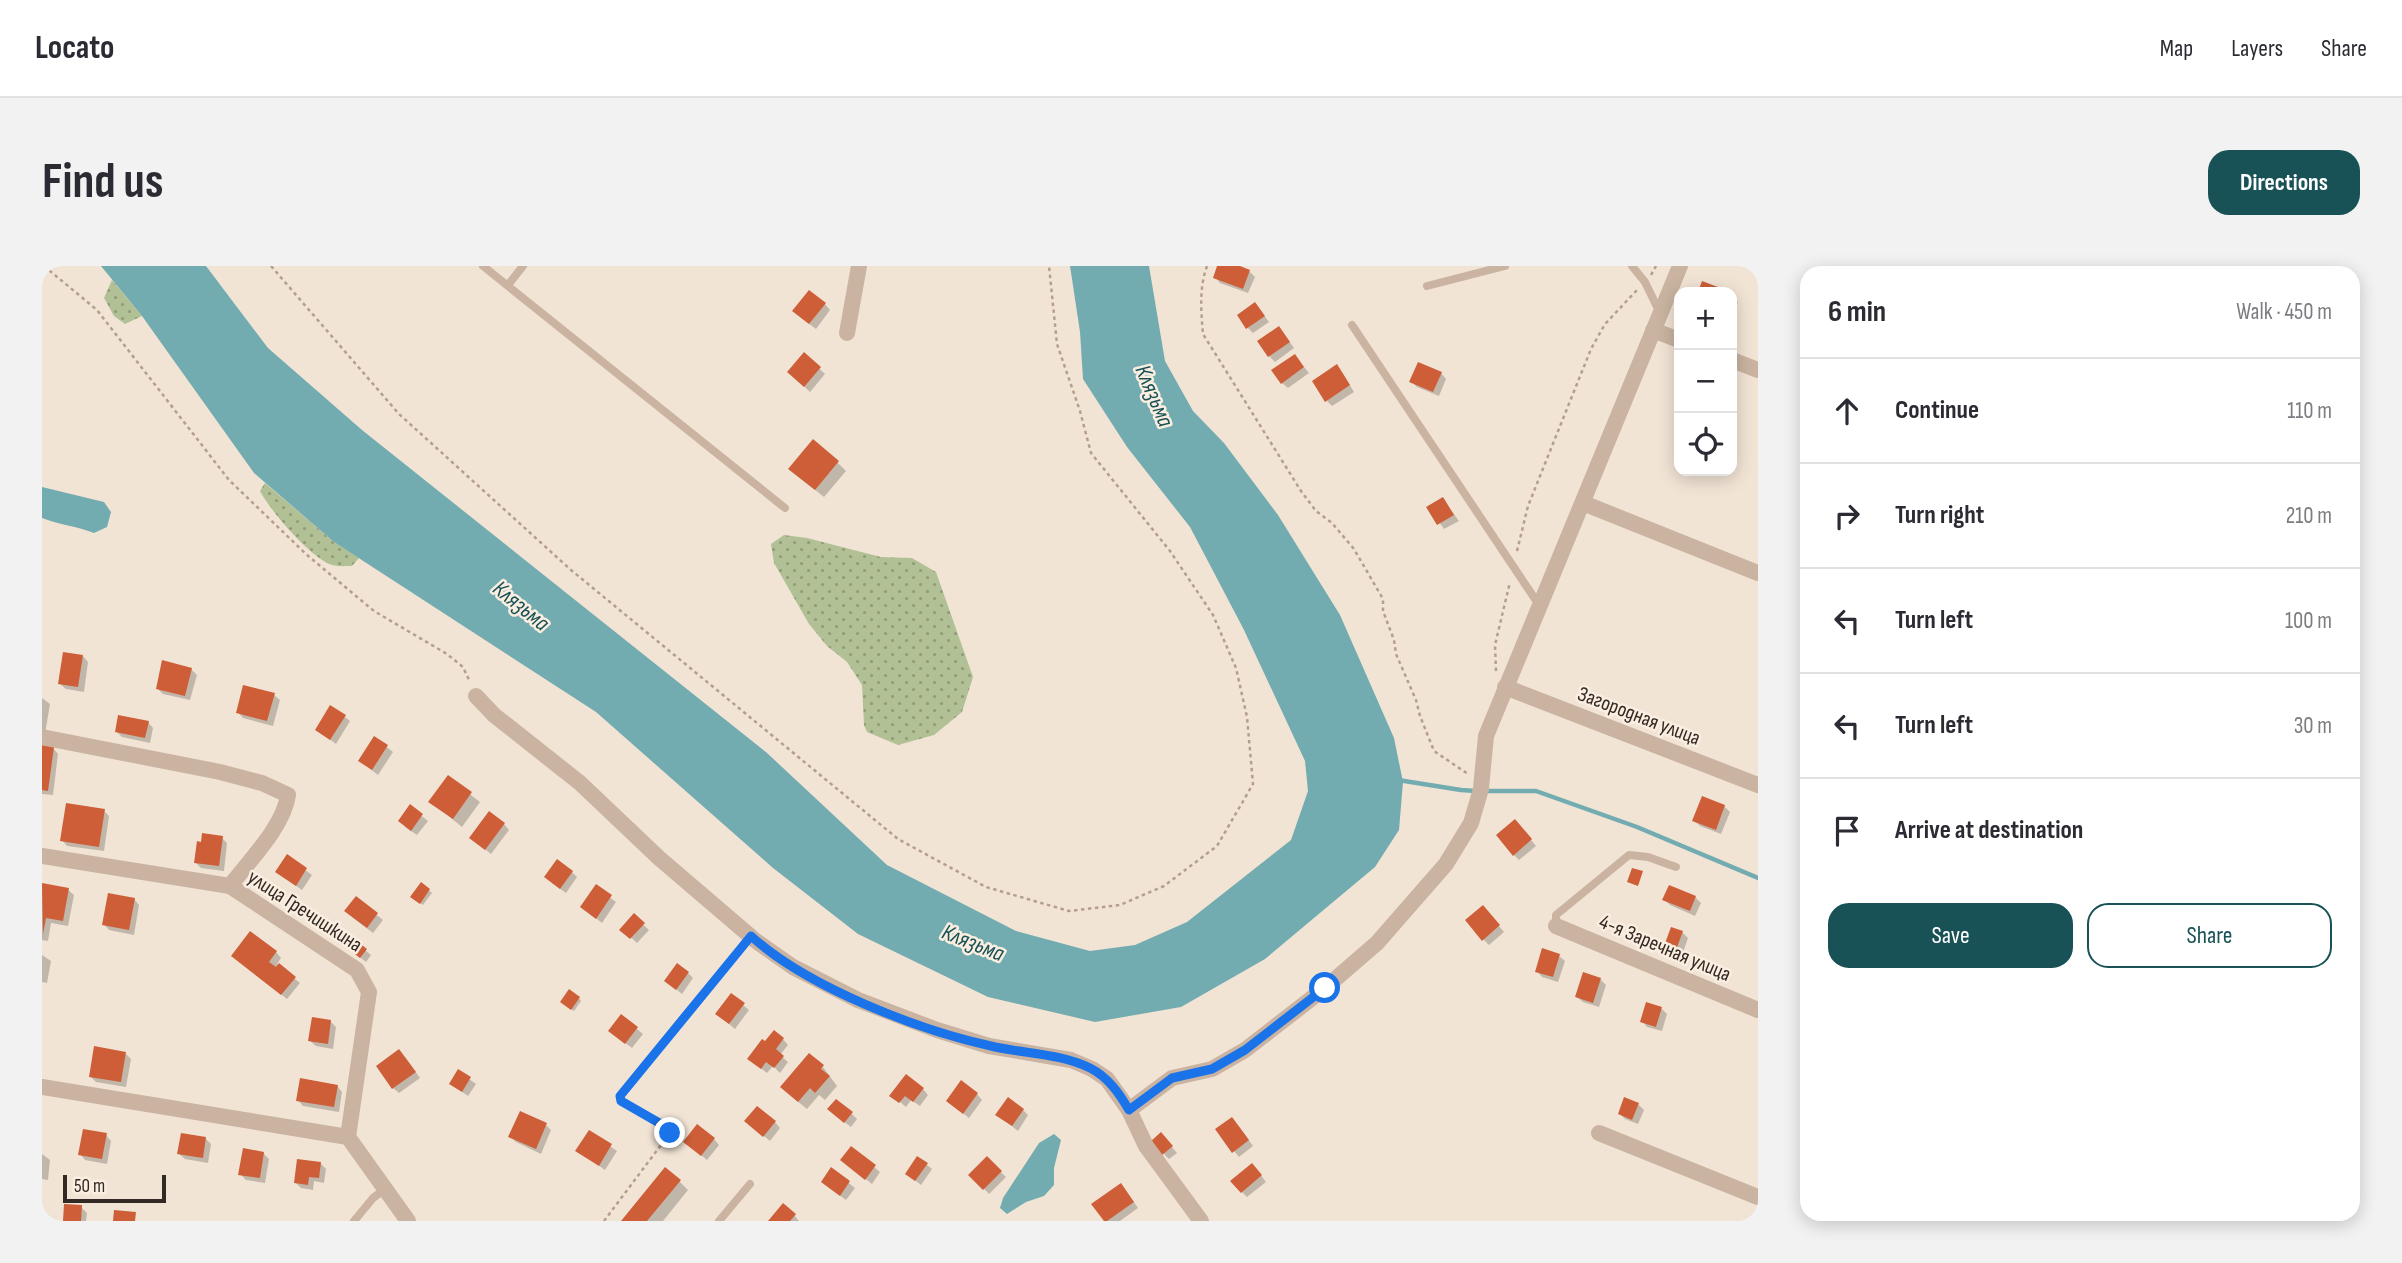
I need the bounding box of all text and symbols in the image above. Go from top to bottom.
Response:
text: Locato [35,28,114,68]
text: Map [2160,34,2193,63]
text: Layers [2231,34,2283,63]
text: Share [2321,34,2367,63]
button: Directions [2208,150,2360,215]
text: Find us [42,153,164,212]
map controls [1674,287,1737,476]
button: + [1674,287,1737,350]
text: 6 min [1828,294,1886,330]
text: Walk · 450 m [2236,298,2332,326]
button: − [1674,350,1737,413]
water label: Клязьма [1128,361,1180,432]
icon: ahead [1828,392,1866,430]
text: Continue [1895,395,1979,426]
text: 110 m [2287,397,2332,425]
button: locate [1674,413,1737,476]
icon: right [1828,497,1866,535]
text: Turn right [1895,500,1984,531]
text: 210 m [2286,502,2332,530]
water label: Клязьма [487,575,555,638]
icon: left [1828,602,1866,640]
text: Turn left [1895,605,1973,636]
text: 100 m [2285,607,2332,635]
street label: Загородная улица [1574,681,1704,751]
icon: left [1828,707,1866,745]
text: Turn left [1895,710,1973,741]
text: 30 m [2294,712,2332,740]
icon: arrive [1828,812,1866,850]
text: Arrive at destination [1895,815,2083,846]
street label: улица Гречишкина [243,865,367,957]
button: Save [1828,903,2073,968]
button: Share [2087,903,2332,968]
street label: 4-я Заречная улица [1596,909,1734,987]
water label: Клязьма [938,918,1009,968]
route start [1309,972,1340,1003]
route end [654,1117,685,1148]
scale bar [63,1172,166,1204]
text: 50 m [74,1175,105,1198]

